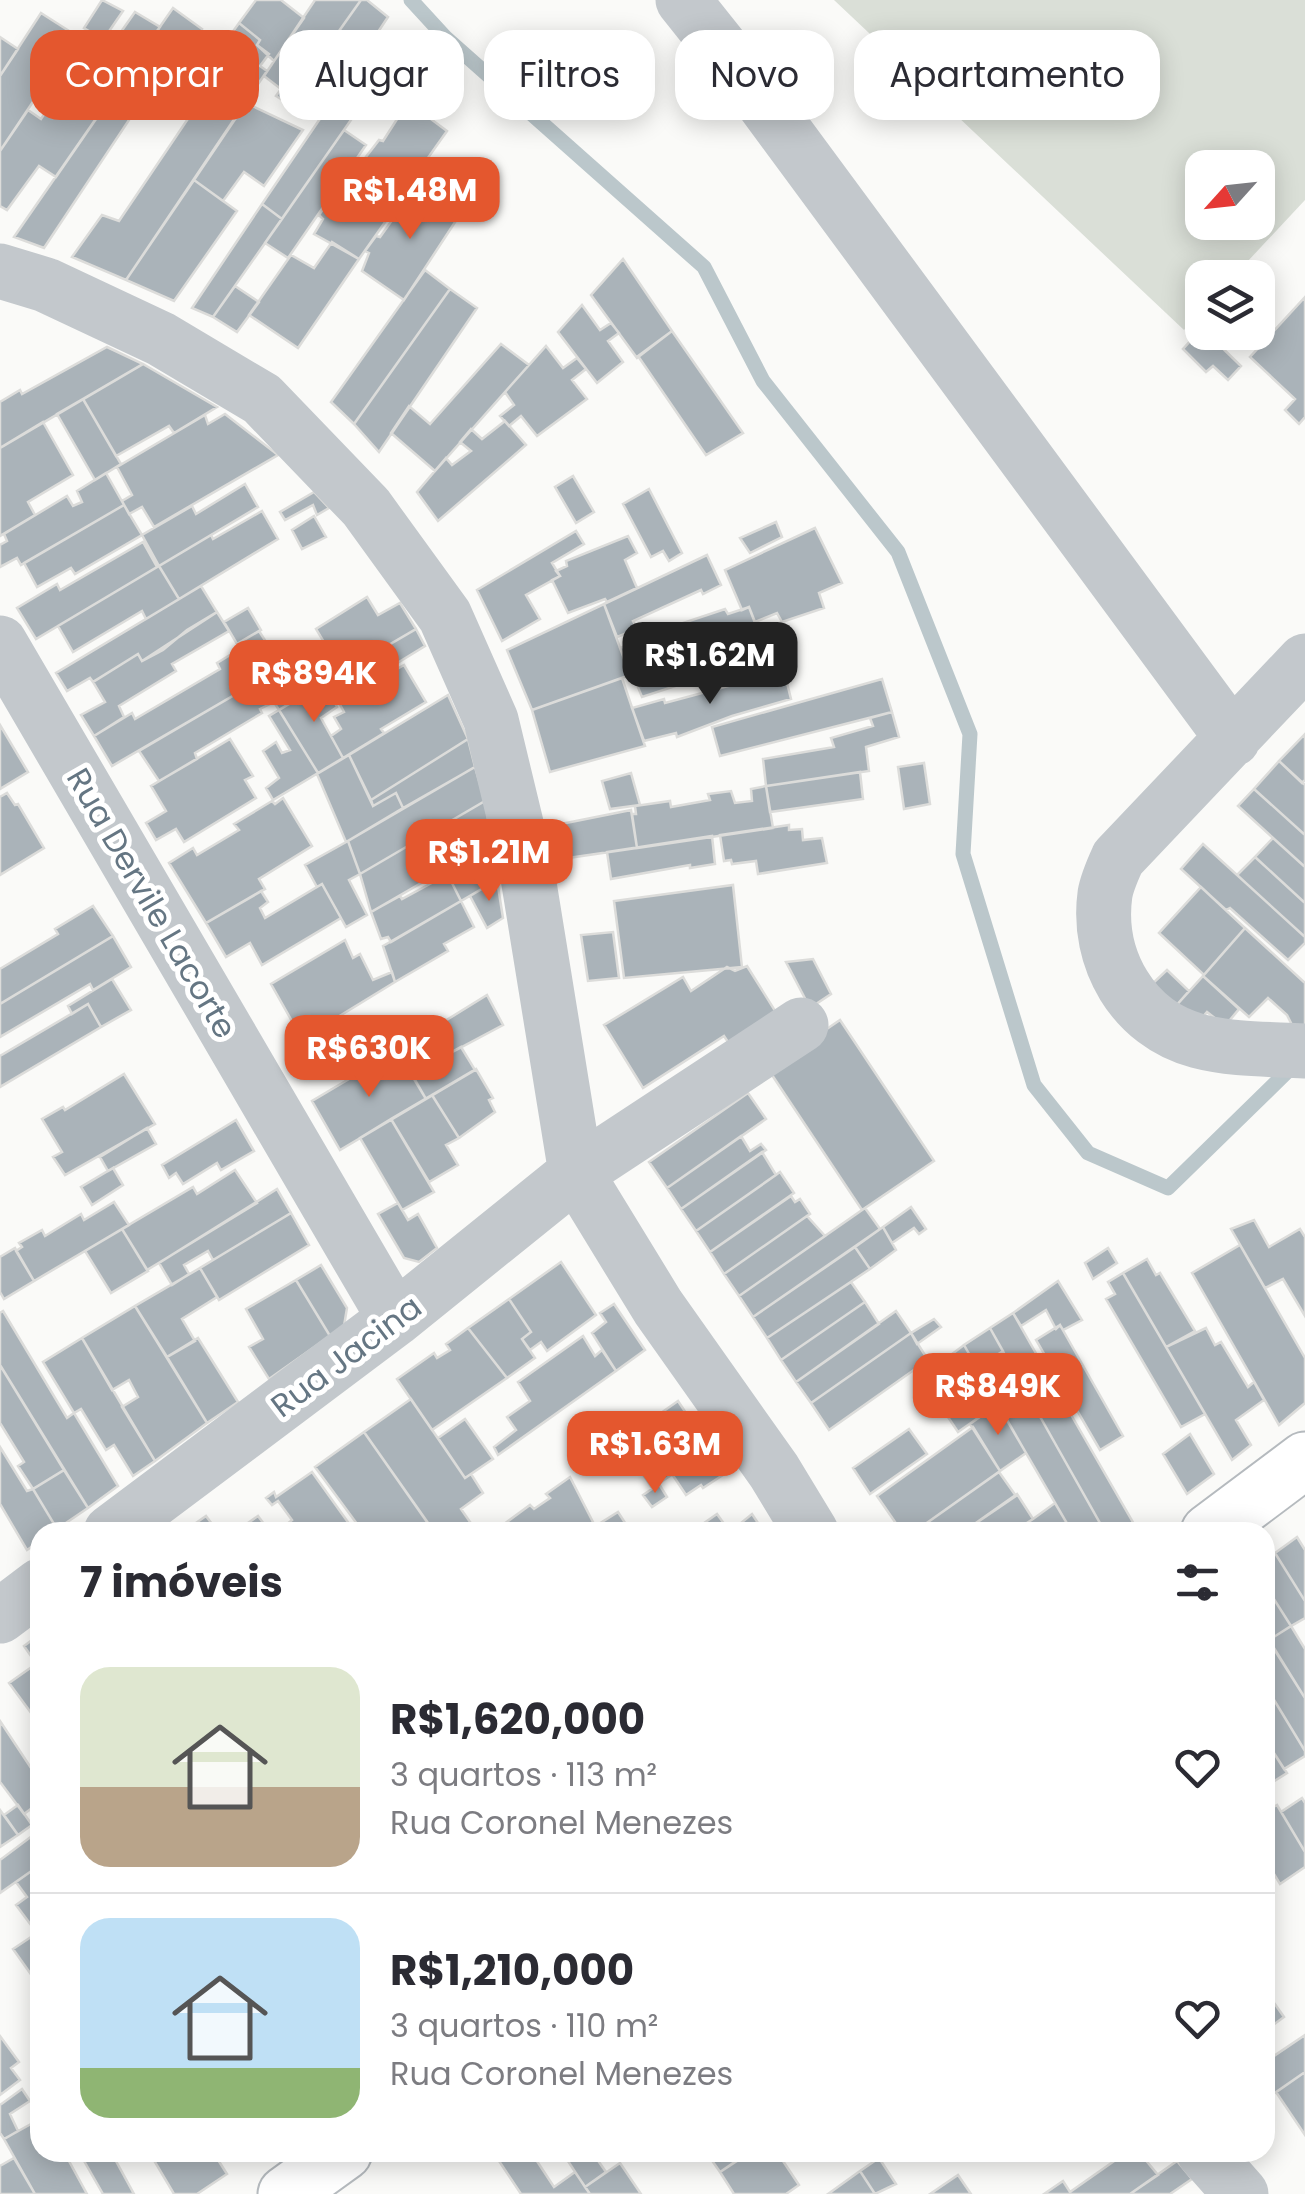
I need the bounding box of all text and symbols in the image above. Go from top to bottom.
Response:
chip: Comprar [30,30,259,120]
chip: Alugar [279,30,464,120]
chip: Filtros [484,30,655,120]
chip: Novo [675,30,834,120]
chip: Apartamento [854,30,1160,120]
north arrow [1185,150,1275,240]
map controls [1185,150,1275,350]
pin: R$1.48M [318,157,502,242]
text: R$1.48M [343,167,477,212]
button: layers [1185,260,1275,350]
pin: R$1.62M [618,622,802,707]
text: R$1.62M [644,632,776,677]
pin: R$894K [233,640,395,725]
text: R$894K [251,650,377,695]
street label: Rua Dervile Lacorte [56,760,248,1046]
pin: R$1.21M [397,819,581,904]
text: R$1.21M [428,829,550,874]
pin: R$630K [288,1015,450,1100]
text: R$630K [307,1025,431,1070]
street label: Rua Jacina [261,1284,431,1428]
pin: R$849K [917,1353,1079,1438]
text: R$849K [935,1363,1061,1408]
pin: R$1.63M [563,1411,747,1496]
text: R$1.63M [589,1421,721,1466]
text: 7 imóveis [80,1553,283,1612]
icon: filters [1170,1555,1225,1610]
text: R$1,620,000 [390,1690,645,1749]
icon: home [160,1707,280,1827]
icon: heart [1170,1740,1225,1795]
text: 3 quartos · 113 m² [390,1752,657,1797]
text: Rua Coronel Menezes [390,1800,733,1845]
text: R$1,210,000 [390,1941,634,2000]
icon: home [160,1958,280,2078]
icon: heart [1170,1991,1225,2046]
text: 3 quartos · 110 m² [390,2003,658,2048]
text: Rua Coronel Menezes [390,2051,733,2096]

